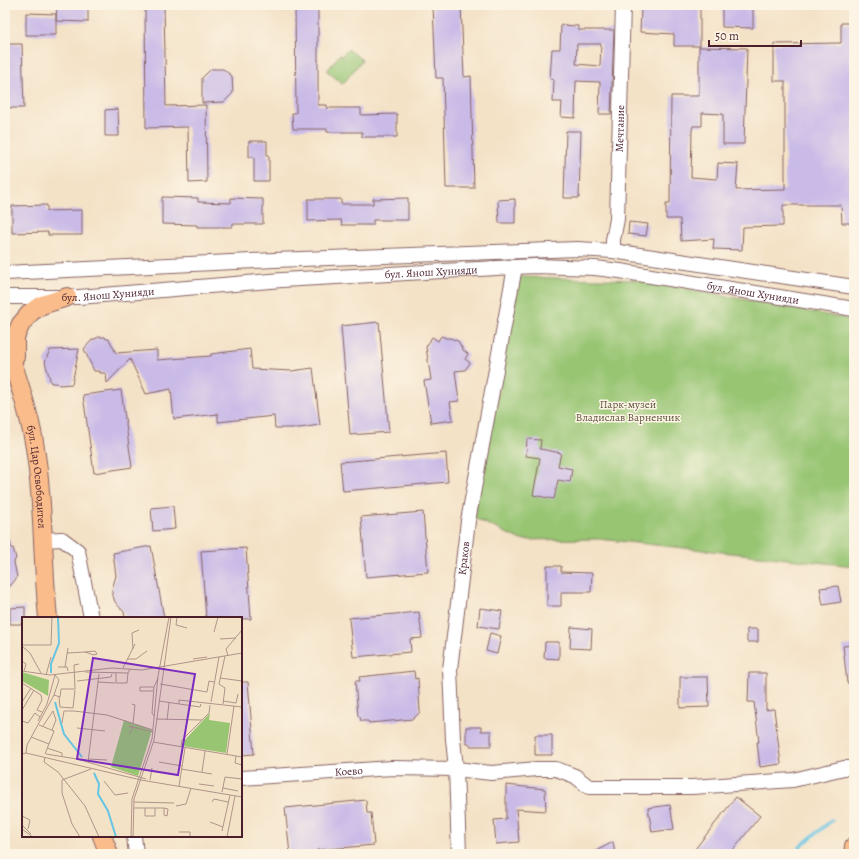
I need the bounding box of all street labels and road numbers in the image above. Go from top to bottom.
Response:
street label: Мечтание [611,105,628,152]
street label: бул. Янош Хунияди [384,262,478,282]
street label: бул. Янош Хунияди [706,278,800,307]
street label: бул. Янош Хунияди [61,283,155,305]
street label: бул. Цар Освободител [23,424,50,529]
street label: Краков [454,540,473,576]
street label: Коево [334,762,364,779]

